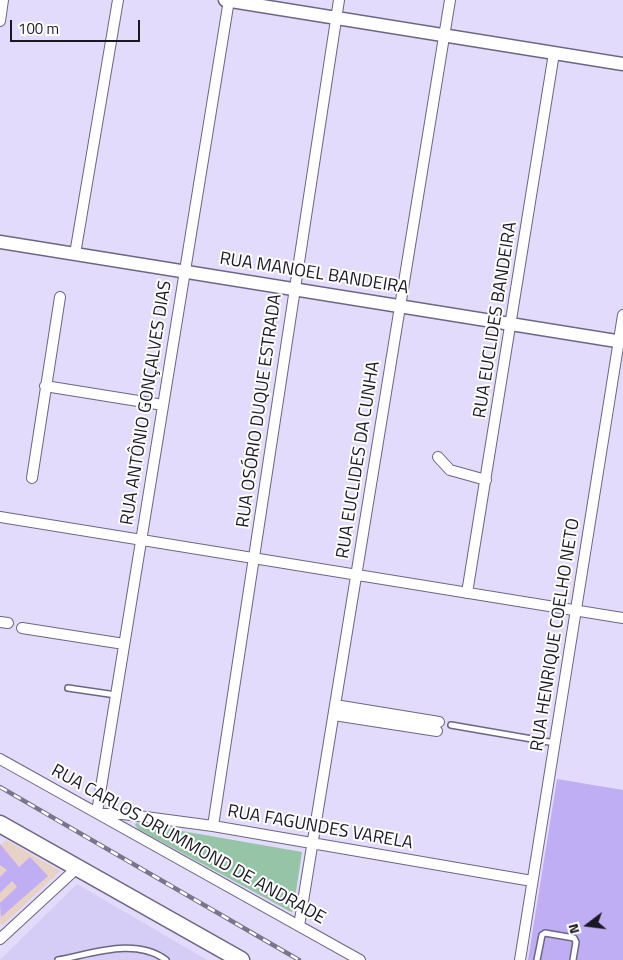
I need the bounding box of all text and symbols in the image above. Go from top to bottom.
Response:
scale bar [12,10,142,42]
text: 100 m [18,17,59,40]
street label: RUA EUCLIDES BANDEIRA [470,220,522,420]
street label: RUA MANOEL BANDEIRA [218,248,410,300]
street label: RUA ANTÔNIO GONÇALVES DIAS [117,279,177,527]
street label: RUA OSÓRIO DUQUE ESTRADA [233,293,287,529]
street label: RUA EUCLIDES DA CUNHA [333,360,385,560]
street label: RUA HENRIQUE COELHO NETO [527,517,585,753]
street label: RUA CARLOS DRUMMOND DE ANDRADE [47,760,329,930]
street label: RUA FAGUNDES VARELA [226,801,414,855]
north arrow [563,900,613,950]
text: N [562,922,584,936]

